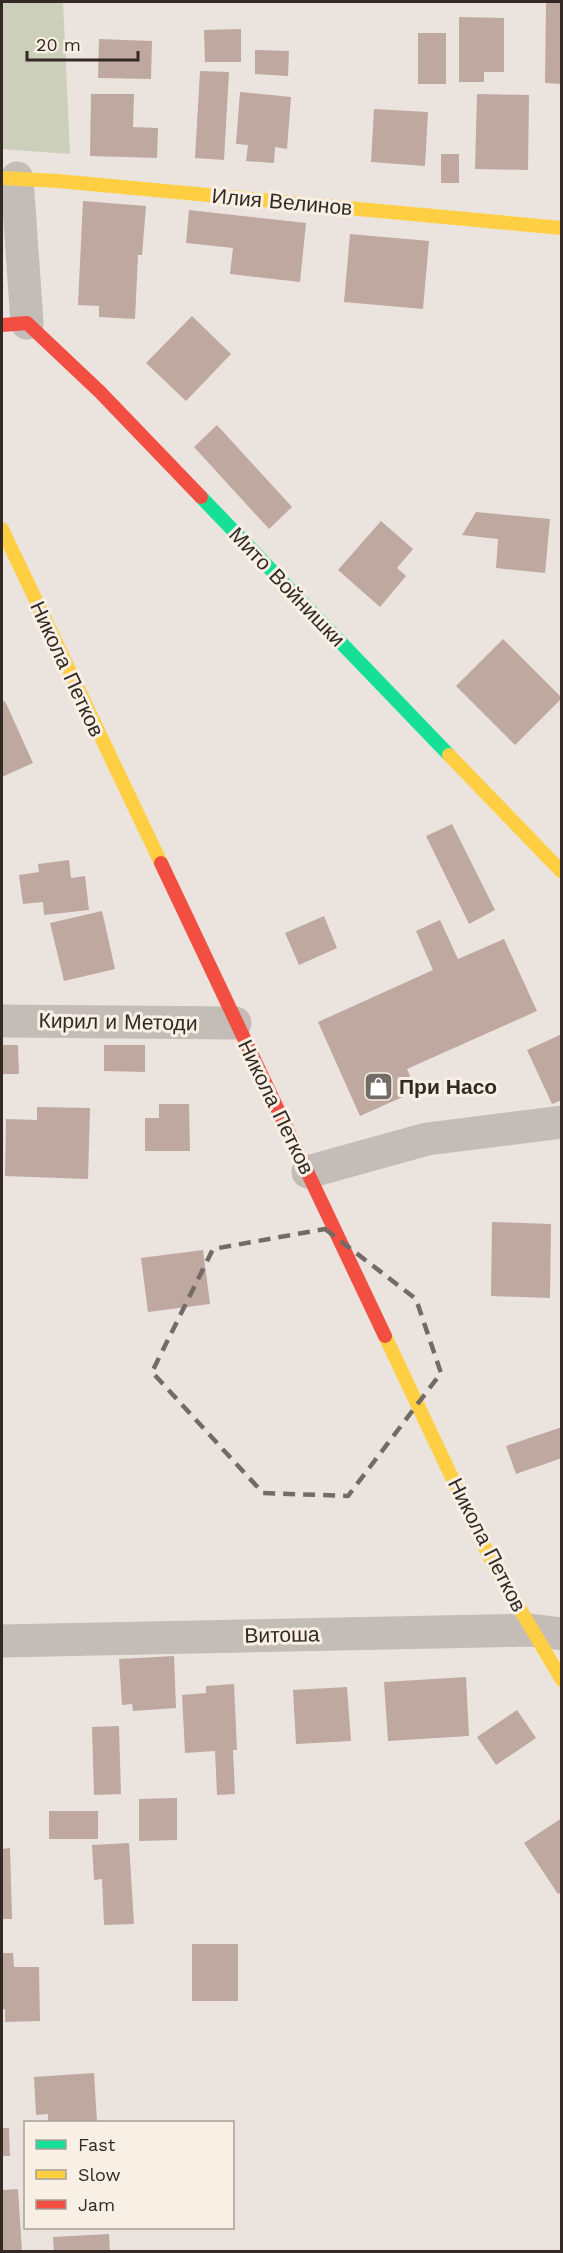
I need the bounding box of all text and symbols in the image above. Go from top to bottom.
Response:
scale bar [27,24,138,62]
text: 20 m [36,34,81,55]
street label: Илия Велинов [211,183,353,220]
street label: Мито Войнишки [224,522,351,651]
street label: Никола Петков [25,597,110,741]
street label: Кирил и Методи [38,1008,198,1035]
street label: Никола Петков [233,1035,320,1178]
shop icon: При Насо [362,1071,394,1103]
place label: При Насо [399,1074,497,1099]
street label: Никола Петков [443,1474,532,1616]
street label: Витоша [244,1621,320,1648]
legend [24,2121,234,2229]
text: Fast [78,2134,116,2155]
text: Slow [78,2164,121,2185]
text: Jam [78,2194,115,2215]

